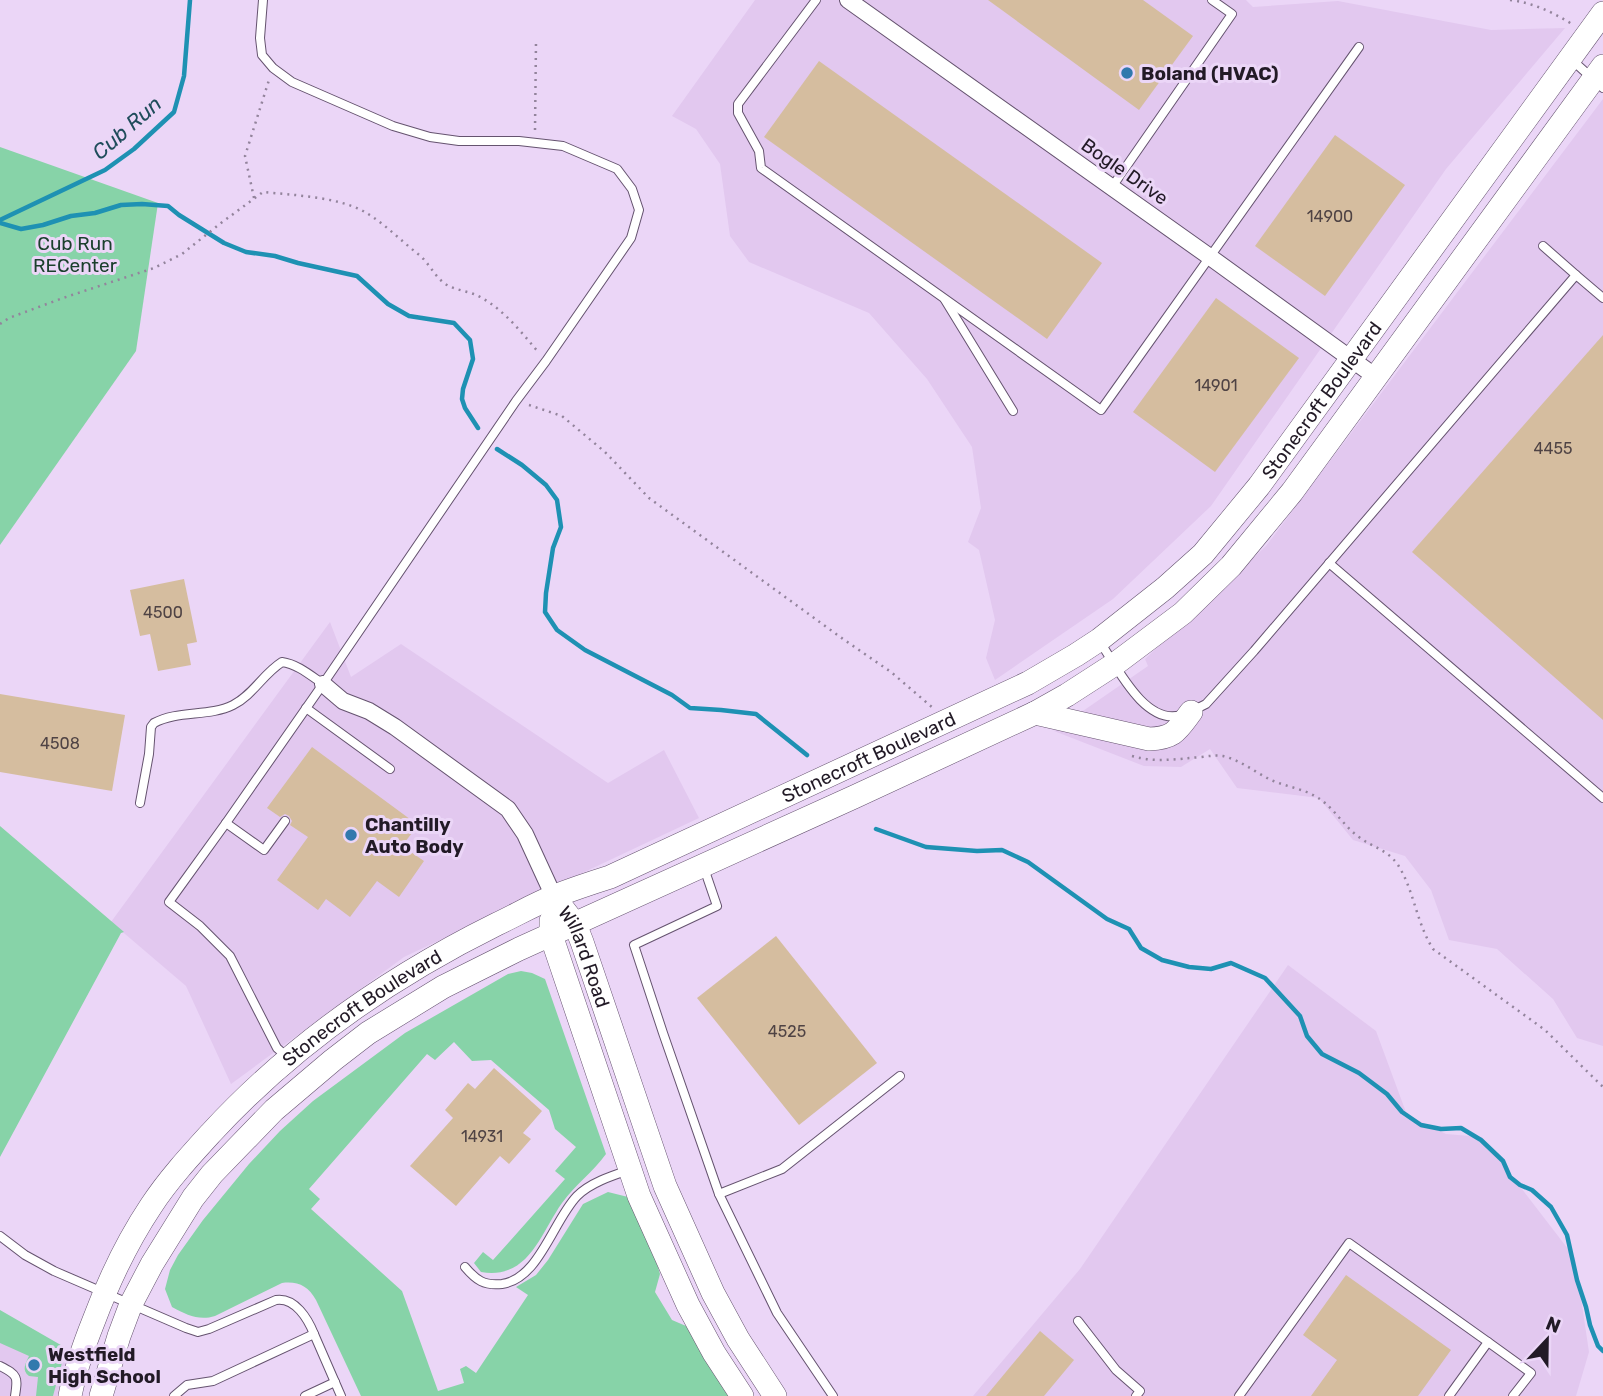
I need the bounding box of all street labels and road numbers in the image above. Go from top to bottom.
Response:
street label: Bogle Drive [1077,133,1173,210]
street label: Stonecroft Boulevard [1257,317,1387,484]
street label: Stonecroft Boulevard [778,707,959,808]
street label: Willard Road [553,901,614,1011]
street label: Stonecroft Boulevard [278,945,446,1071]

